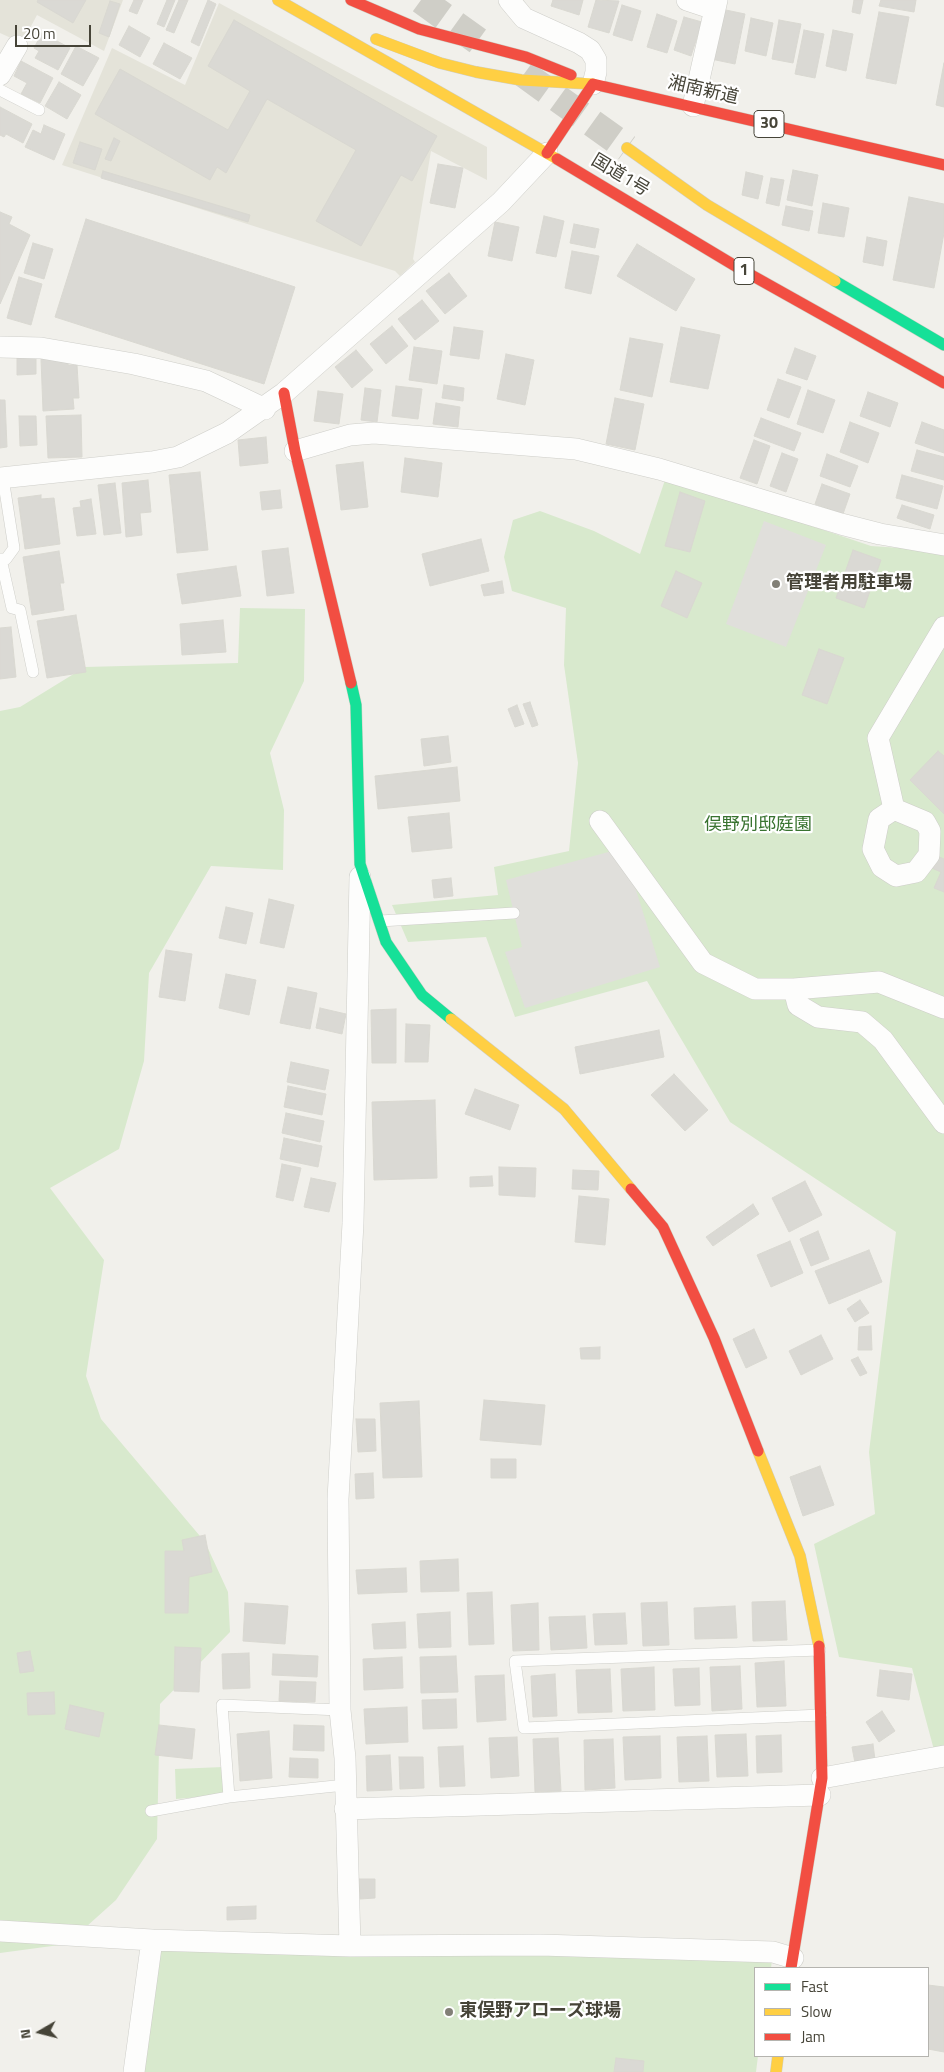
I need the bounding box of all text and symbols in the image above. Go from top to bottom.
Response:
scale bar [18,15,94,47]
text: 20 m [23,22,56,45]
street label: 湘南新道 [665,72,741,110]
road number: 30 [754,110,784,138]
street label: 国道1号 [587,150,653,202]
road number: 1 [734,258,754,284]
place label: 管理者用駐車場 [786,573,912,595]
marker: 管理者用駐車場 [770,578,782,590]
park label: 俣野別邸庭園 [704,815,812,837]
legend [754,1967,929,2057]
text: Fast [801,1975,828,1998]
text: Slow [801,2000,832,2023]
place label: 東俣野アローズ球場 [459,2001,621,2023]
marker: 東俣野アローズ球場 [443,2006,455,2018]
north arrow [15,2007,65,2057]
text: Jam [801,2025,825,2048]
text: N [14,2028,36,2040]

